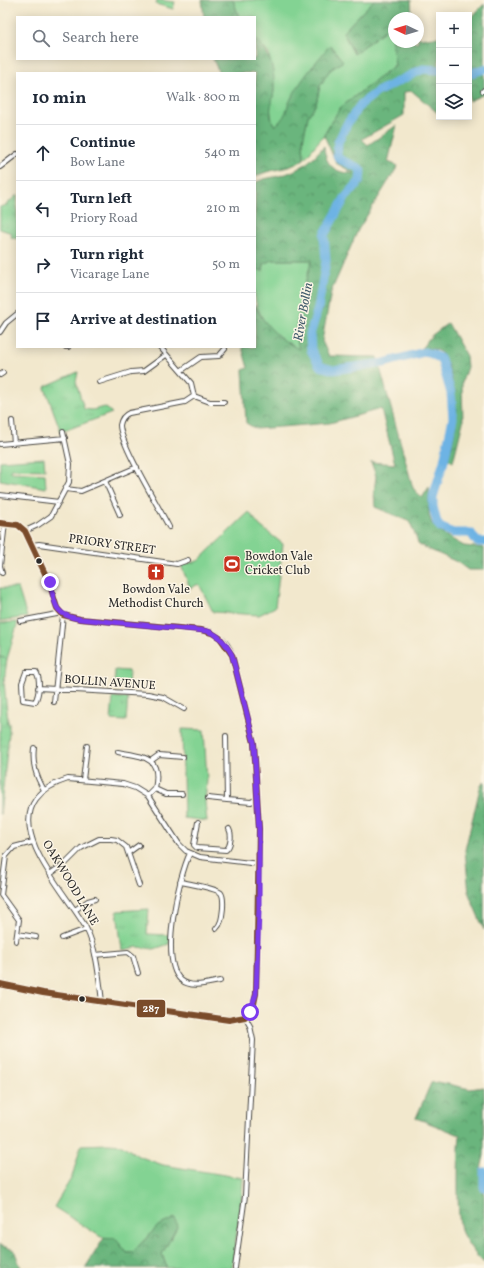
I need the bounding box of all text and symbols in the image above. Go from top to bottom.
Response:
north arrow [388,12,424,48]
map controls [436,12,472,120]
button: + [436,12,472,48]
search box [16,16,256,60]
icon: search [30,27,52,49]
text: Search here [62,28,139,49]
button: − [436,48,472,84]
button: layers [436,84,472,120]
text: 10 min [32,87,86,110]
text: Walk · 800 m [166,89,240,107]
text: Continue [70,133,135,154]
icon: ahead [32,142,54,164]
text: 540 m [204,144,240,162]
text: Bow Lane [70,154,125,172]
text: Turn left [70,189,132,210]
icon: left [32,198,54,220]
text: 210 m [206,200,240,218]
text: Priory Road [70,210,138,228]
text: Turn right [70,245,144,266]
icon: right [32,254,54,276]
text: 50 m [212,256,240,274]
text: Vicarage Lane [70,266,149,284]
water label: River Bollin [290,281,318,343]
icon: arrive [32,310,54,332]
text: Arrive at destination [70,310,217,331]
street label: PRIORY STREET [67,531,157,559]
place label: Bowdon Vale Cricket Club [245,549,313,579]
sports icon: Bowdon Vale Cricket Club [222,554,242,574]
unlabelled marker [34,556,44,566]
church icon: Bowdon Vale Methodist Church [146,562,166,582]
route end [41,573,59,591]
place label: Bowdon Vale Methodist Church [108,582,204,612]
street label: BOLLIN AVENUE [64,672,156,694]
street label: OAKWOOD LANE [38,837,102,929]
unlabelled marker [77,994,87,1004]
line badge: 287 [136,999,166,1018]
text: 287 [143,1002,159,1017]
route start [241,1003,259,1021]

